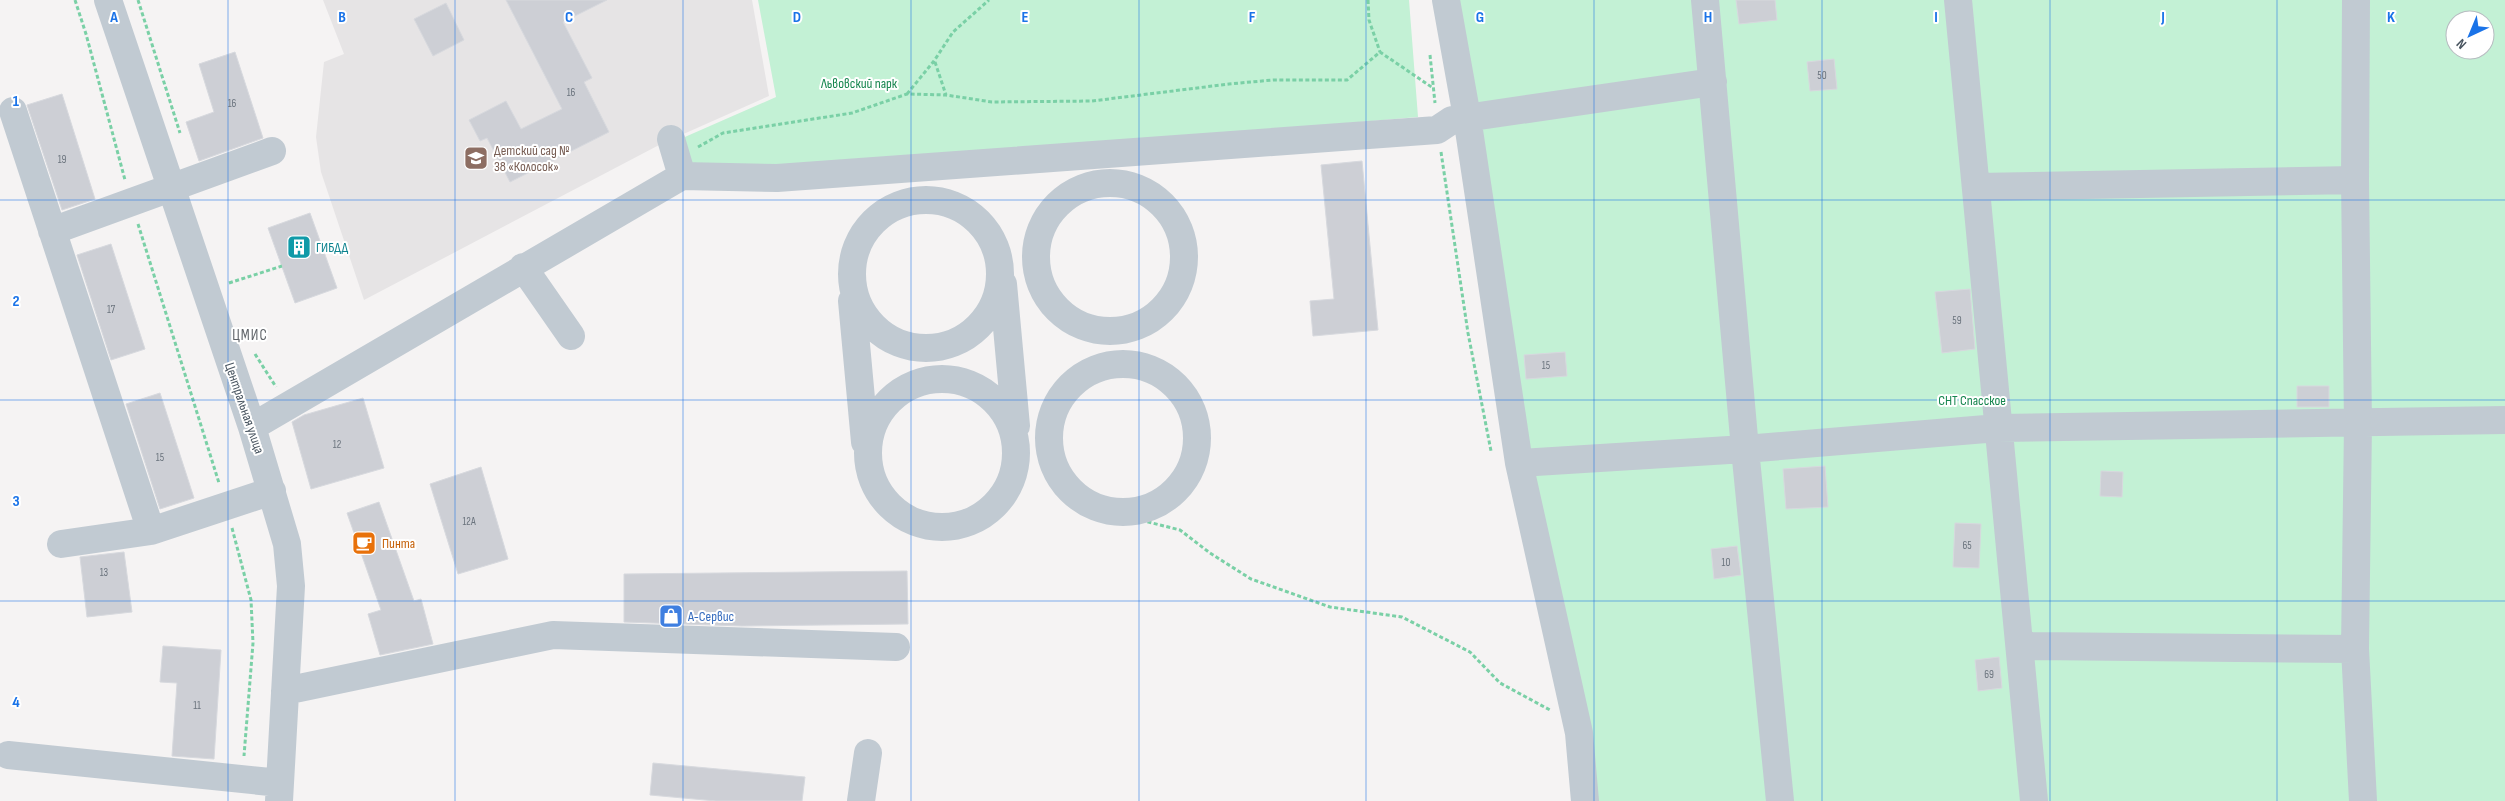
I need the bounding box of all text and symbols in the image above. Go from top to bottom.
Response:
text: A [109,8,118,27]
text: B [338,8,346,27]
text: C [565,8,573,27]
text: D [793,8,801,27]
text: E [1022,8,1029,27]
text: F [1249,8,1256,27]
text: G [1476,8,1484,27]
text: H [1704,8,1712,27]
text: I [1934,8,1938,27]
text: J [2160,8,2165,27]
text: K [2387,8,2395,27]
north arrow [2445,10,2495,60]
text: N [2453,35,2470,53]
house number: 50 [1817,69,1827,82]
park label: Львовский парк [820,75,898,92]
house number: 16 [567,86,576,99]
text: 1 [13,92,20,111]
house number: 16 [228,97,237,110]
place label: Детский сад № 38 «Колосок» [494,142,570,175]
school or university icon: Детский сад № 38 «Колосок» [463,145,489,171]
house number: 19 [58,153,66,166]
building icon: ГИБДД [286,234,312,260]
place label: ГИБДД [316,239,348,256]
text: 2 [12,292,20,311]
house number: 17 [107,303,116,316]
house number: 59 [1952,314,1962,327]
district label: ЦМИС [232,326,268,345]
house number: 15 [1542,359,1550,372]
street label: Центральная улица [221,360,268,456]
park label: СНТ Спасское [1938,392,2006,409]
house number: 12 [333,438,342,451]
house number: 15 [156,451,164,464]
text: 3 [12,492,20,511]
house number: 12А [462,515,476,528]
cafe icon: Пинта [351,530,377,556]
place label: Пинта [382,535,415,552]
house number: 65 [1962,539,1972,552]
house number: 10 [1722,556,1730,569]
house number: 13 [100,566,109,579]
shop icon: A-Сервис [658,603,684,629]
place label: A-Сервис [687,608,734,625]
house number: 69 [1984,668,1994,681]
text: 4 [12,693,20,712]
house number: 11 [193,699,201,712]

